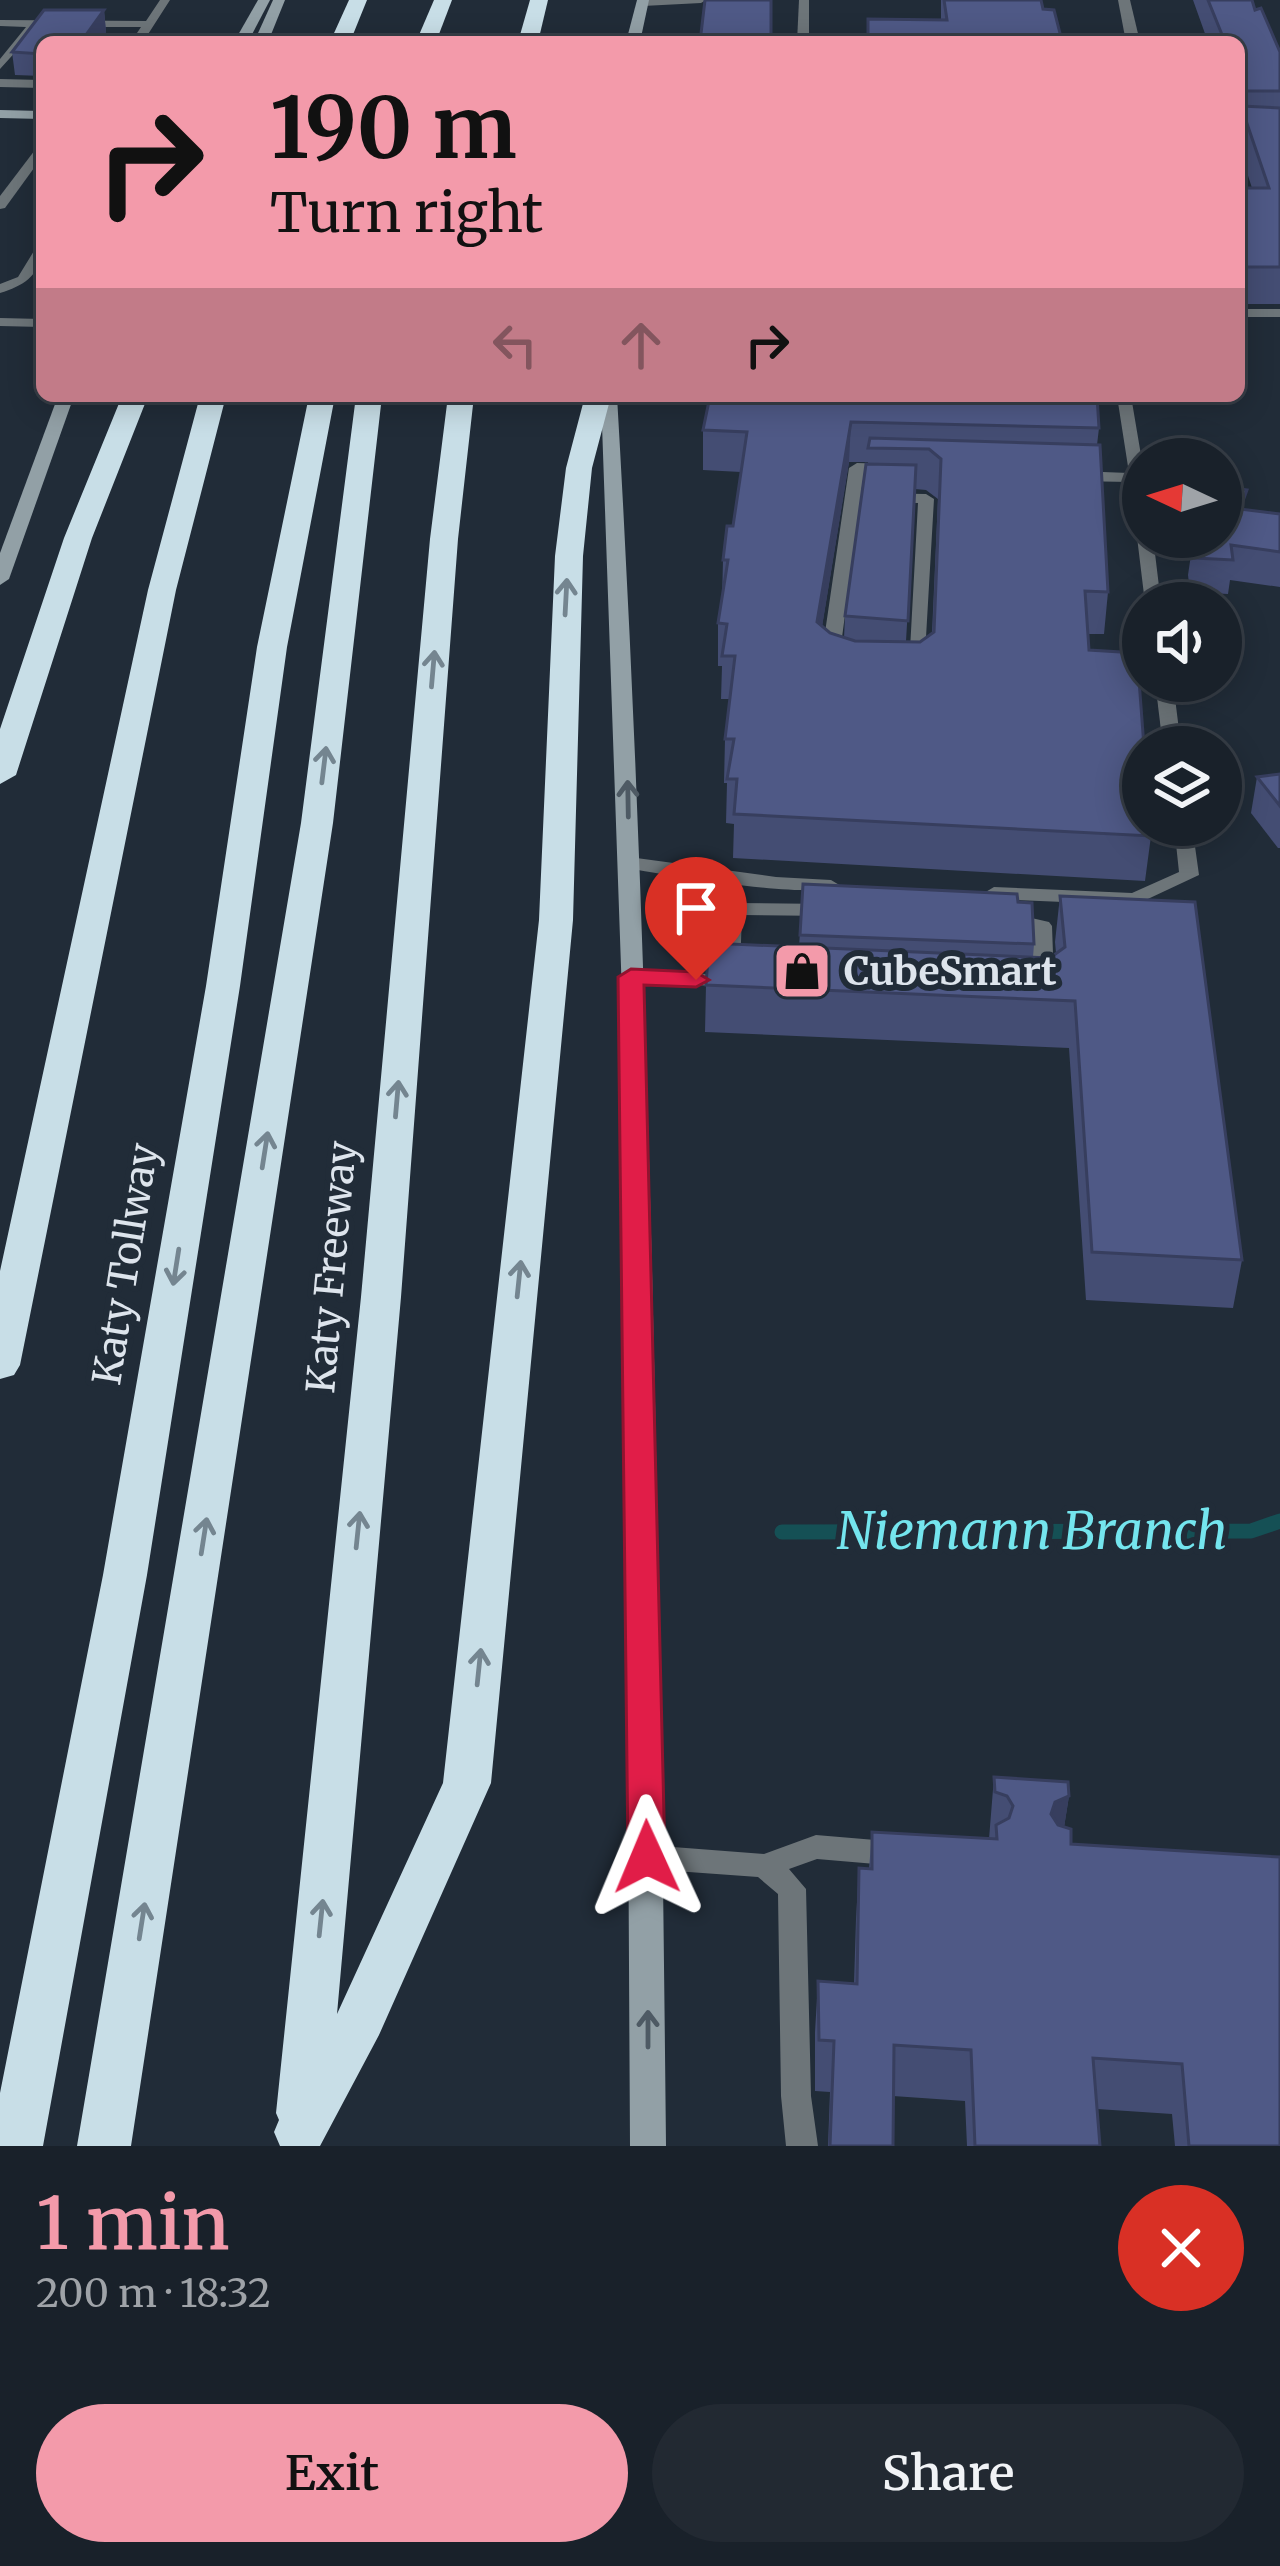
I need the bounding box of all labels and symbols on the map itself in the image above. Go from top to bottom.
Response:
north arrow [1122,438,1242,558]
one-way arrow [555,578,578,617]
one-way arrow [422,650,445,689]
one-way arrow [314,746,336,785]
one-way arrow [617,780,639,819]
pin [645,857,747,980]
shop icon: CubeSmart [771,940,833,1002]
place label: CubeSmart [844,947,1057,996]
one-way arrow [386,1080,409,1119]
one-way arrow [254,1132,277,1171]
street label: Katy Freeway [296,1139,367,1395]
street label: Katy Tollway [82,1140,169,1388]
one-way arrow [164,1247,187,1286]
one-way arrow [508,1260,531,1299]
water label: Niemann Branch [836,1499,1228,1563]
one-way arrow [347,1511,370,1550]
one-way arrow [193,1517,216,1556]
one-way arrow [468,1648,490,1687]
position arrow [584,1794,710,1920]
one-way arrow [310,1899,333,1938]
one-way arrow [131,1902,154,1941]
one-way arrow [636,2010,659,2049]

